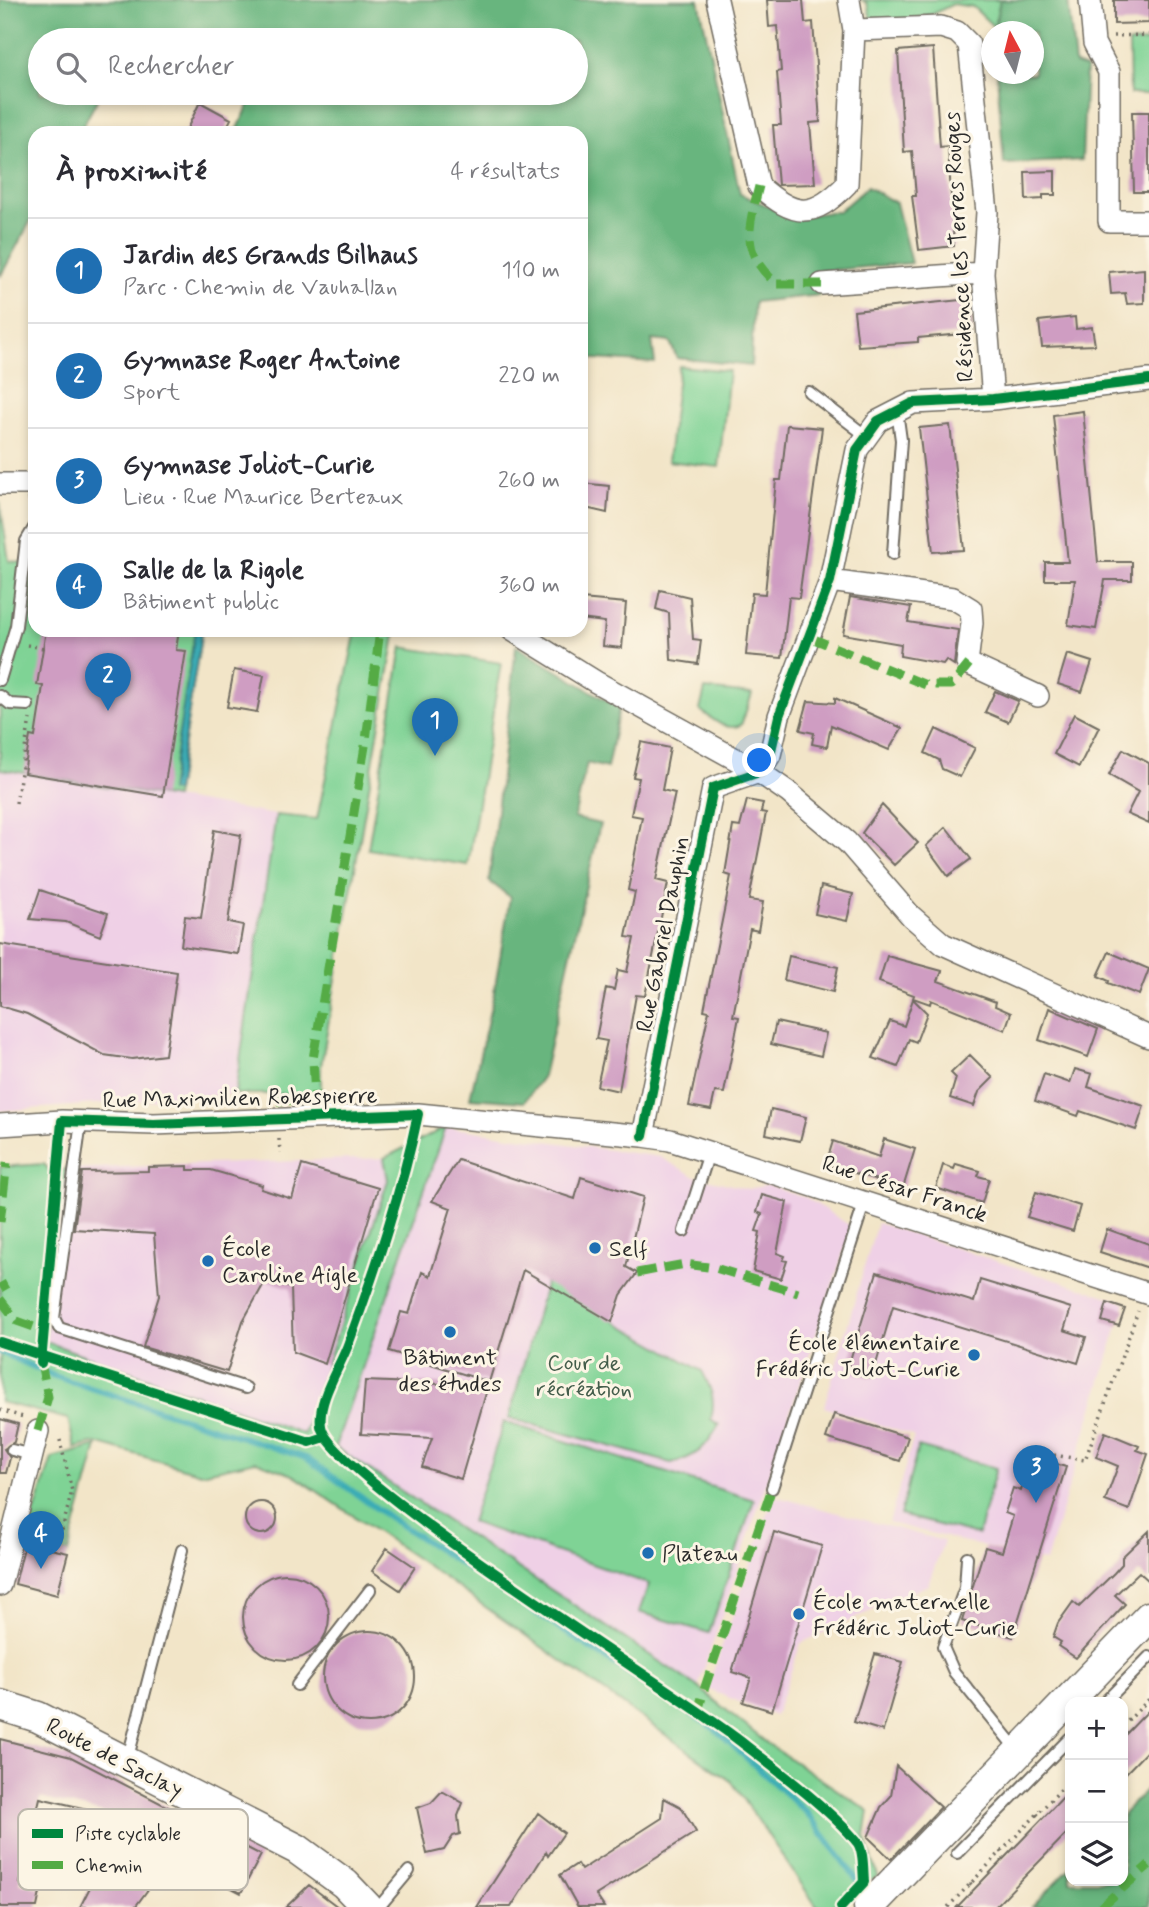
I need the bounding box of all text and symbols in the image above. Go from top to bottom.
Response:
north arrow [981,21,1044,84]
search box [28,28,588,105]
icon: search [52,48,90,86]
text: Rechercher [108,50,234,84]
street label: Résidence les Terres Rouges [938,111,984,383]
text: À proximité [56,152,207,191]
text: 4 résultats [450,157,560,187]
text: Jardin des Grands Bilhaus [123,239,418,273]
text: 1 [74,256,84,286]
text: 110 m [501,256,560,286]
text: Parc · Chemin de Vauhallan [123,273,398,303]
text: Gymnase Roger Antoine [123,344,401,378]
text: 2 [73,361,85,391]
text: 220 m [498,361,560,391]
text: Sport [123,378,180,408]
text: Gymnase Joliot-Curie [123,449,374,483]
text: 3 [74,466,84,496]
text: 260 m [498,466,560,496]
text: Lieu · Rue Maurice Berteaux [123,483,403,513]
text: Salle de la Rigole [123,554,304,588]
text: 4 [72,571,86,601]
text: 360 m [499,571,560,601]
text: Bâtiment public [123,588,279,618]
pin: 2 [85,653,131,711]
pin: 1 [412,698,458,756]
your location [742,743,776,777]
street label: Rue Gabriel Dauphin [630,834,698,1035]
street label: Rue Maximilien Robespierre [102,1082,378,1116]
street label: Rue César Franck [818,1149,991,1231]
place label: École Caroline Aigle [222,1234,358,1291]
place label: Self [609,1235,648,1265]
marker: Self [587,1240,603,1256]
marker: École Caroline Aigle [200,1253,216,1269]
marker: Bâtiment des études [442,1324,458,1340]
place label: École élémentaire Frédéric Joliot-Curie [756,1328,960,1385]
place label: Bâtiment des études [399,1344,501,1400]
marker: École élémentaire Frédéric Joliot-Curie [966,1347,982,1363]
park label: Cour de récréation [536,1349,632,1405]
pin: 3 [1013,1445,1059,1503]
pin: 4 [18,1511,64,1569]
place label: Plateau [662,1540,738,1570]
marker: Plateau [640,1545,656,1561]
place label: École maternelle Frédéric Joliot-Curie [813,1587,1017,1644]
marker: École maternelle Frédéric Joliot-Curie [791,1606,807,1622]
map controls [1065,1697,1128,1886]
button: + [1065,1697,1128,1760]
street label: Route de Saclay [41,1711,188,1806]
button: − [1065,1760,1128,1823]
legend [18,1809,248,1890]
text: Piste cyclable [75,1822,181,1847]
button: layers [1065,1823,1128,1886]
text: Chemin [75,1854,142,1879]

